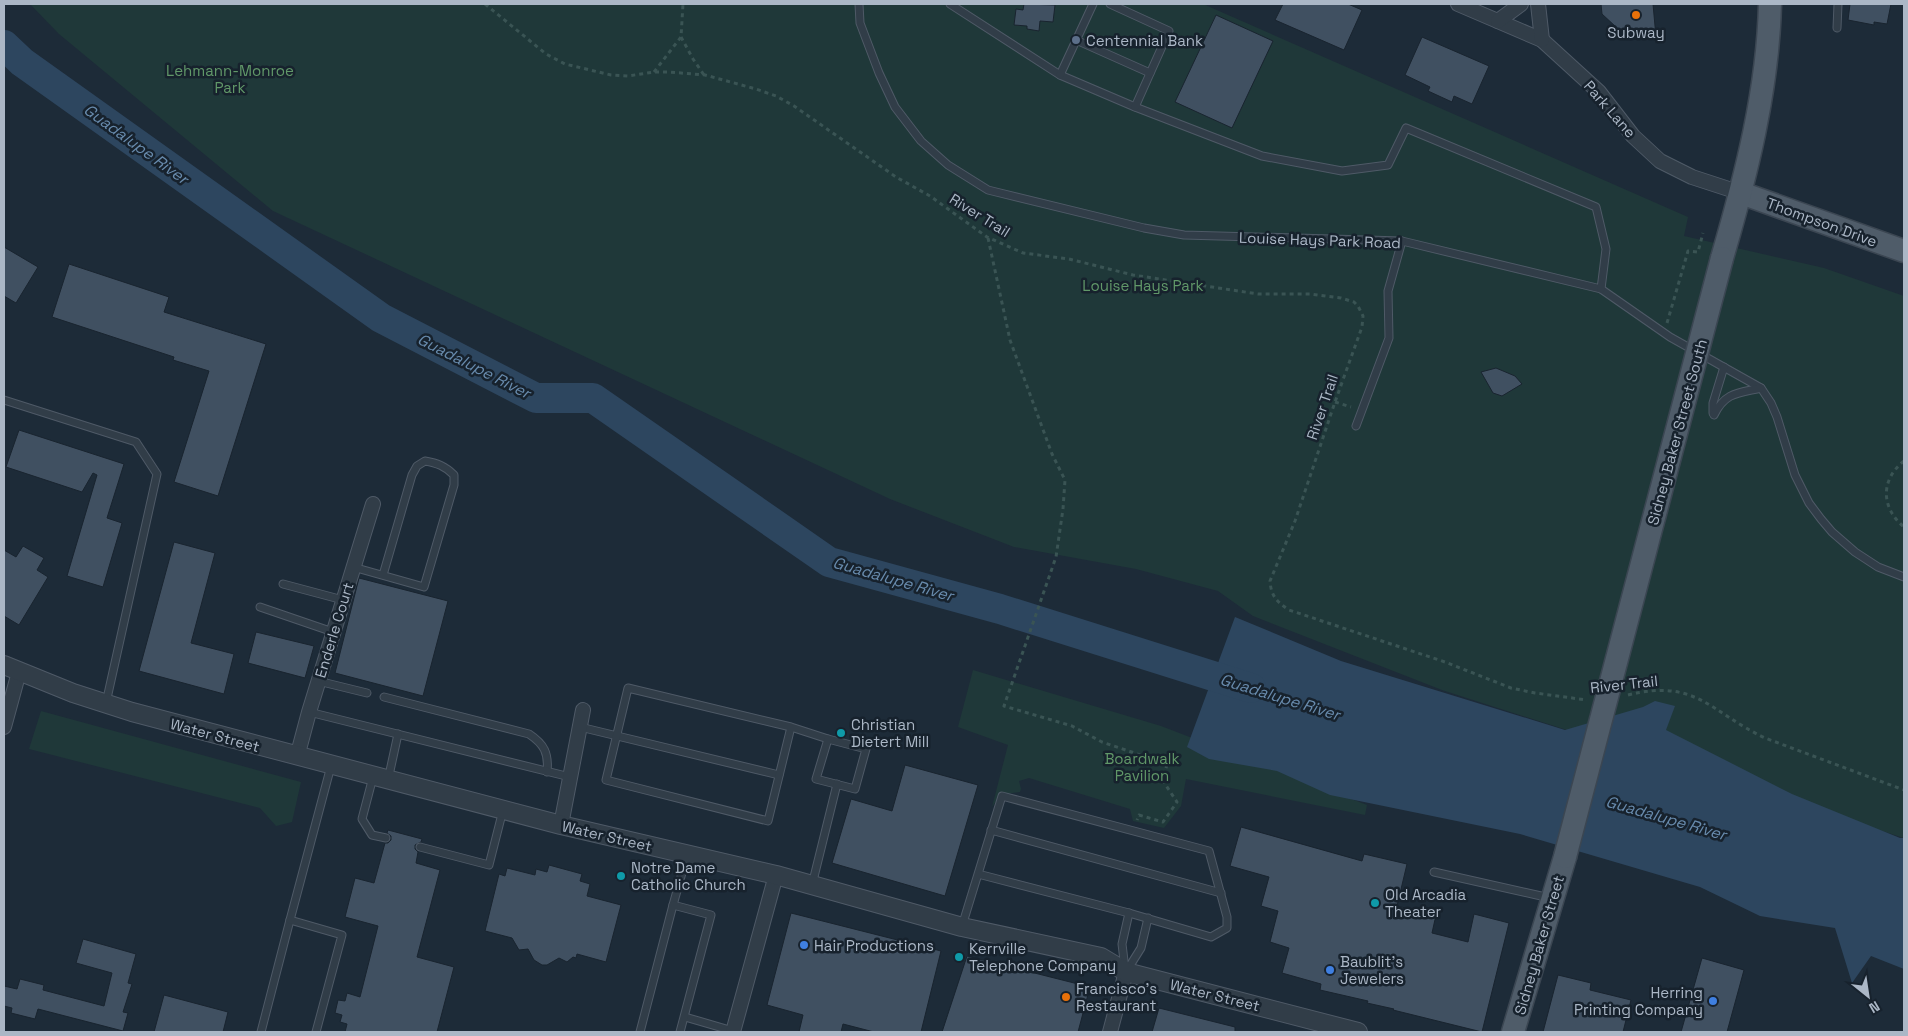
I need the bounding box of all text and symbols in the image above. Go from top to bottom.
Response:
marker: Subway [1630,9,1642,21]
place label: Subway [1607,23,1665,42]
place label: Centennial Bank [1086,31,1203,50]
marker: Centennial Bank [1070,34,1082,46]
park label: Lehmann-Monroe Park [166,61,294,97]
street label: Park Lane [1580,76,1640,142]
water label: Guadalupe River [80,99,194,190]
street label: River Trail [946,189,1014,241]
street label: Thompson Drive [1764,193,1880,251]
street label: Louise Hays Park Road [1239,228,1401,252]
park label: Louise Hays Park [1082,276,1204,295]
water label: Guadalupe River [414,328,536,404]
street label: Sidney Baker Street South [1643,337,1711,527]
street label: River Trail [1302,372,1342,442]
water label: Guadalupe River [830,552,958,607]
street label: Enderle Court [310,580,358,680]
water label: Guadalupe River [1218,669,1344,726]
street label: River Trail [1589,671,1659,697]
street label: Water Street [168,714,262,756]
place label: Christian Dietert Mill [851,715,929,751]
marker: Christian Dietert Mill [835,727,847,739]
park label: Boardwalk Pavilion [1104,749,1180,785]
water label: Guadalupe River [1603,791,1731,846]
street label: Water Street [560,816,654,856]
place label: Notre Dame Catholic Church [631,858,746,894]
marker: Notre Dame Catholic Church [615,870,627,882]
street label: Sidney Baker Street [1510,873,1568,1017]
place label: Old Arcadia Theater [1385,885,1467,921]
marker: Old Arcadia Theater [1369,897,1381,909]
place label: Hair Productions [814,936,934,955]
marker: Hair Productions [798,939,810,951]
place label: Kerrville Telephone Company [969,939,1116,975]
marker: Kerrville Telephone Company [953,951,965,963]
place label: Baublit's Jewelers [1340,952,1404,988]
marker: Baublit's Jewelers [1324,964,1336,976]
north arrow [1843,971,1893,1021]
street label: Water Street [1168,975,1262,1015]
place label: Francisco's Restaurant [1076,979,1157,1015]
place label: Herring Printing Company [1574,983,1703,1019]
marker: Francisco's Restaurant [1060,991,1072,1003]
marker: Herring Printing Company [1707,995,1719,1007]
text: N [1866,997,1883,1017]

